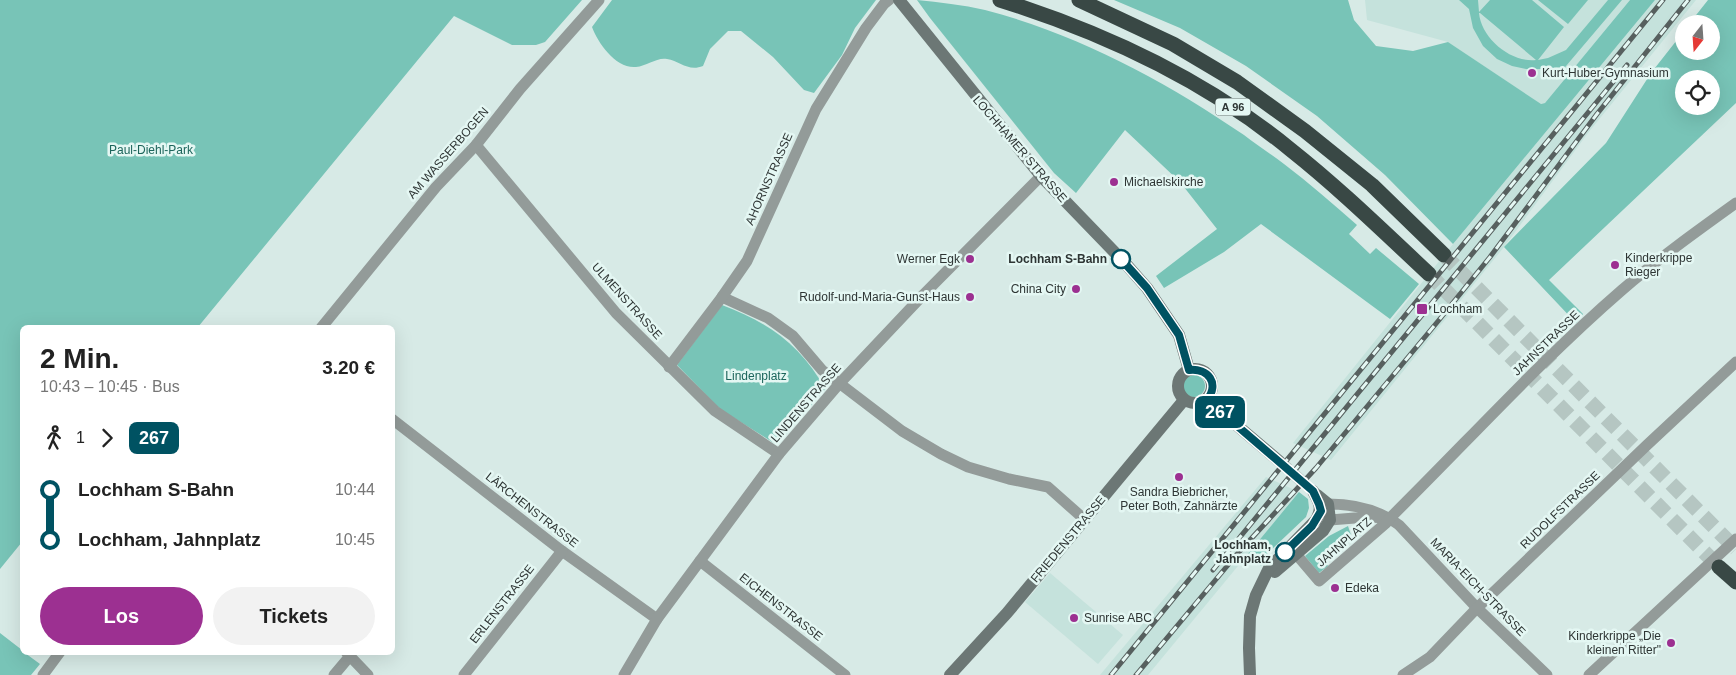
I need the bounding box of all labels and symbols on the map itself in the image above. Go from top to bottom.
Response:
north arrow [1675,15,1720,60]
place label: Kurt-Huber-Gymnasium [1542,66,1669,80]
marker: Kurt-Huber-Gymnasium [1526,67,1538,79]
street label: LOCHHAMER STRASSE [970,93,1070,205]
road number: A 96 [1216,98,1250,115]
street label: AM WASSERBOGEN [405,105,491,201]
street label: AHORNSTRASSE [742,131,796,227]
park label: Paul-Diehl-Park [109,143,194,157]
place label: Michaelskirche [1124,175,1204,189]
marker: Michaelskirche [1108,176,1120,188]
marker: Lochham S-Bahn [1111,249,1131,269]
place label: Kinderkrippe Rieger [1625,251,1693,279]
place label: Werner Egk [897,252,961,266]
place label: Lochham S-Bahn [1008,252,1107,266]
marker: Werner Egk [964,253,976,265]
marker: Kinderkrippe Rieger [1609,259,1621,271]
street label: ULMENSTRASSE [589,260,665,342]
place label: China City [1011,282,1066,296]
marker: China City [1070,283,1082,295]
place label: Rudolf-und-Maria-Gunst-Haus [799,290,960,304]
marker: Rudolf-und-Maria-Gunst-Haus [964,291,976,303]
marker: Lochham [1415,302,1429,316]
place label: Lochham [1433,302,1482,316]
street label: JAHNSTRASSE [1510,308,1582,378]
street label: LINDENSTRASSE [768,361,844,445]
park label: Lindenplatz [725,369,787,383]
line badge: 267 [1191,396,1249,428]
street label: RUDOLFSTRASSE [1517,468,1603,552]
street label: LÄRCHENSTRASSE [483,470,581,550]
marker: Sandra Biebricher, Peter Both, Zahnärzte [1173,471,1185,483]
place label: Sandra Biebricher, Peter Both, Zahnärzte [1120,485,1238,513]
street label: FRIEDENSTRASSE [1028,493,1108,585]
street label: JAHNPLATZ [1314,514,1374,570]
street label: MARIA-EICH-STRASSE [1428,535,1528,639]
place label: Lochham, Jahnplatz [1214,538,1271,566]
marker: Lochham, Jahnplatz [1275,542,1295,562]
street label: ERLENSTRASSE [467,562,537,646]
street label: EICHENSTRASSE [737,570,825,644]
place label: Edeka [1345,581,1379,595]
marker: Edeka [1329,582,1341,594]
place label: Sunrise ABC [1084,611,1152,625]
marker: Sunrise ABC [1068,612,1080,624]
place label: Kinderkrippe „Die kleinen Ritter" [1568,629,1661,657]
marker: Kinderkrippe „Die kleinen Ritter" [1665,637,1677,649]

